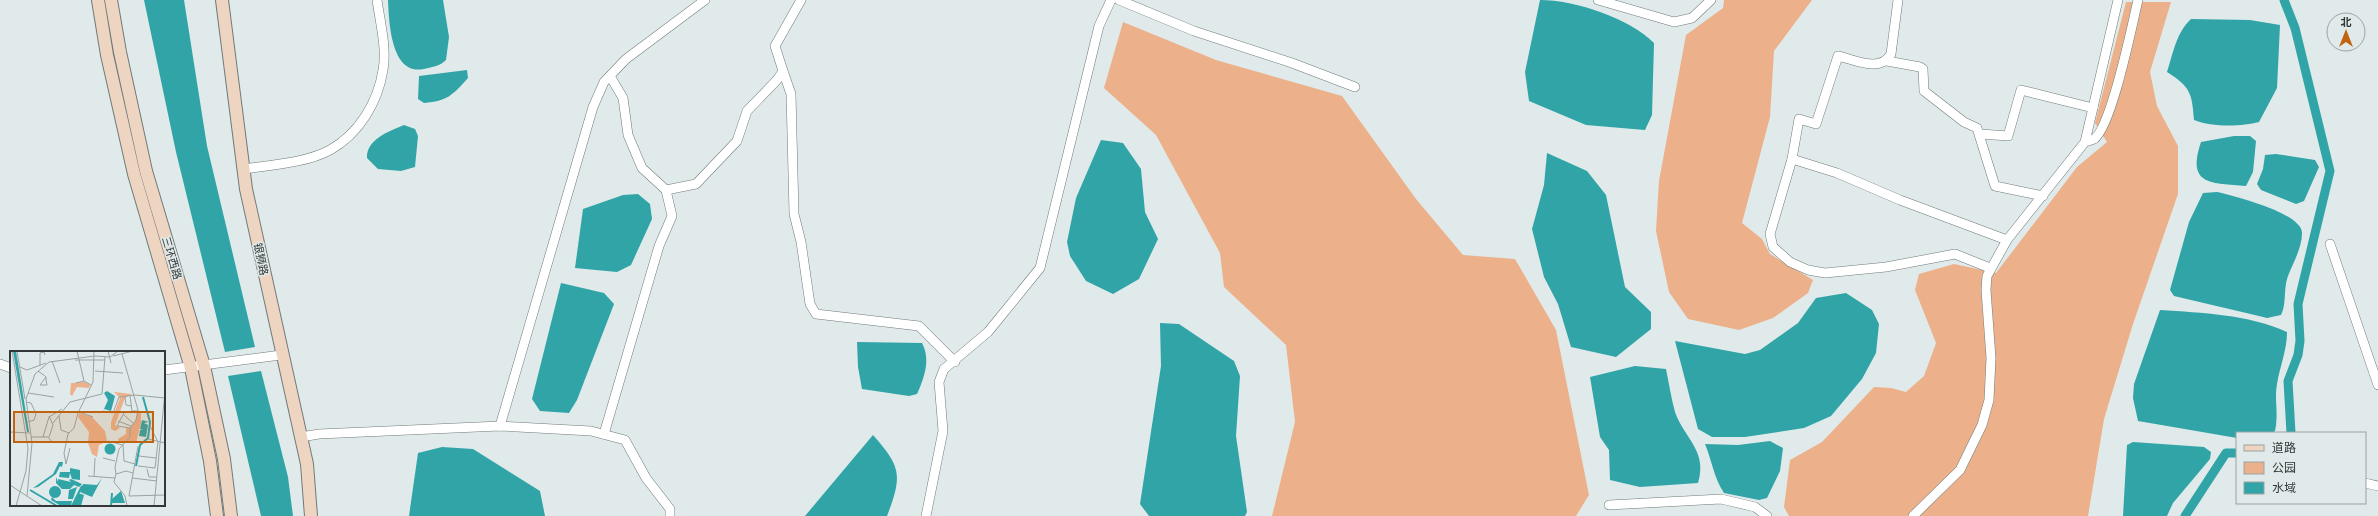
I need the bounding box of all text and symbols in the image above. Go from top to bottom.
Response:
north arrow [2326,12,2366,52]
text: 北 [2341,15,2352,28]
street label: 三环西路 [160,235,185,281]
street label: 银狮路 [252,241,271,276]
inset map [10,351,165,506]
legend [2236,432,2366,504]
text: 道路 [2272,440,2296,454]
text: 公园 [2272,460,2296,474]
text: 水域 [2272,480,2296,494]

